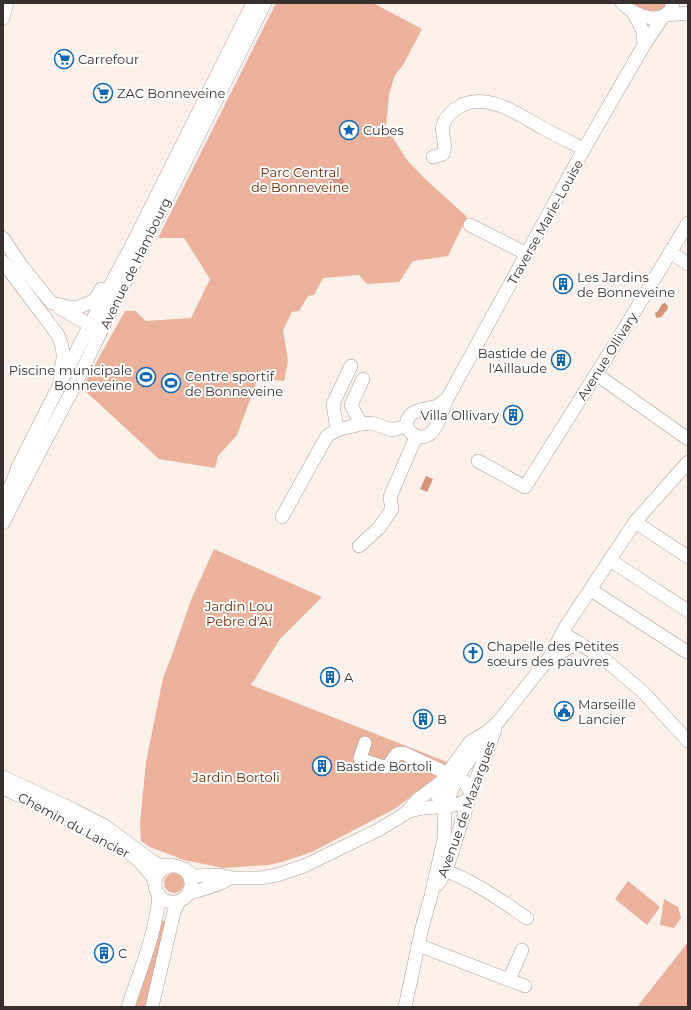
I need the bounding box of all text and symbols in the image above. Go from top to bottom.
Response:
supermarket icon: Carrefour [53,48,75,70]
place label: Carrefour [78,51,139,67]
supermarket icon: ZAC Bonneveine [92,82,114,104]
place label: ZAC Bonneveine [117,85,226,101]
place icon: Cubes [338,119,360,141]
place label: Cubes [363,122,404,138]
street label: Traverse Marie-Louise [504,156,586,287]
park label: Parc Central de Bonneveine [251,164,349,195]
street label: Avenue de Hambourg [96,195,174,331]
place label: Les Jardins de Bonneveine [577,269,675,300]
building icon: Les Jardins de Bonneveine [552,273,574,295]
street label: Avenue Ollivary [574,308,641,403]
place label: Bastide de l'Aillaude [478,345,547,376]
building icon: Bastide de l'Aillaude [550,349,572,371]
place label: Piscine municipale Bonneveine [9,362,132,393]
sports icon: Piscine municipale Bonneveine [135,366,157,388]
place label: Centre sportif de Bonneveine [185,368,283,399]
sports icon: Centre sportif de Bonneveine [160,372,182,394]
building icon: Villa Ollivary [502,404,524,426]
place label: Villa Ollivary [421,407,500,423]
park label: Jardin Lou Pebre d'Aï [204,598,273,629]
place label: Chapelle des Petites sœurs des pauvres [487,638,619,669]
church icon: Chapelle des Petites sœurs des pauvres [462,642,484,664]
building icon: A [319,666,341,688]
place label: A [344,669,354,685]
place label: Marseille Lancier [578,696,636,727]
public building icon: Marseille Lancier [553,700,575,722]
building icon: B [412,708,434,730]
place label: B [437,711,447,727]
street label: Avenue de Mazargues [434,739,498,879]
building icon: Bastide Bortoli [311,755,333,777]
place label: Bastide Bortoli [336,758,432,774]
park label: Jardin Bortoli [191,769,280,785]
street label: Chemin du Lancier [15,789,133,861]
building icon: C [93,942,115,964]
place label: C [118,945,127,961]

